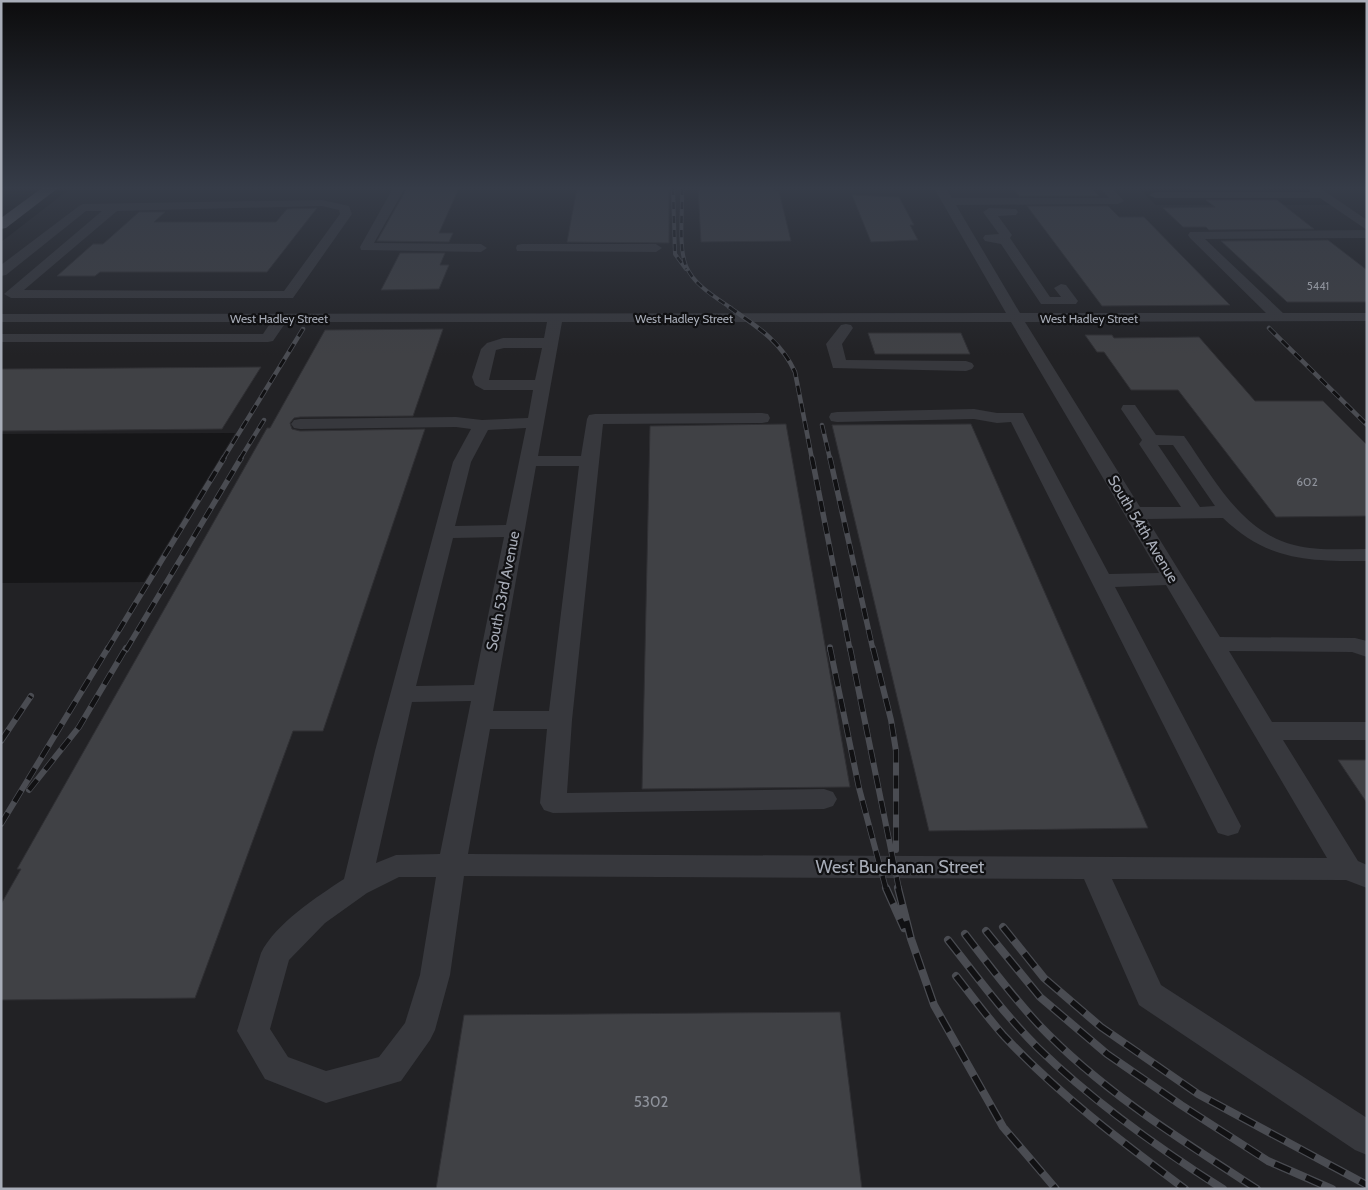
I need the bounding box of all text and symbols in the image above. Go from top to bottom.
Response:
house number: 5441 [1307,279,1329,293]
street label: West Hadley Street [230,311,328,326]
street label: West Hadley Street [635,311,733,326]
street label: West Hadley Street [1040,311,1138,326]
street label: South 54th Avenue [1104,472,1182,586]
house number: 602 [1296,474,1318,489]
street label: South 53rd Avenue [483,529,523,652]
street label: West Buchanan Street [816,856,984,878]
house number: 5302 [634,1093,668,1111]

